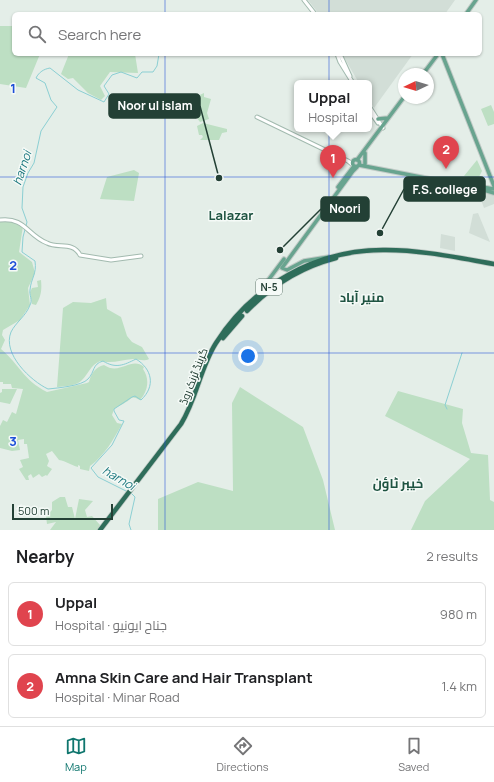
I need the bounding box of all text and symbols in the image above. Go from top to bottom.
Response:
search box [12,12,482,56]
icon: search [26,23,48,45]
text: Search here [58,24,141,45]
north arrow [398,68,434,104]
text: 1 [10,79,16,97]
popup [294,80,372,132]
text: Uppal [308,87,350,108]
callout: Noor ul islam [109,94,200,118]
text: Noor ul islam [118,97,193,114]
text: Hospital [308,108,358,126]
pin: 2 [433,136,459,169]
pin: 1 [320,145,346,178]
water label: harnoi [8,147,36,187]
callout: F.S. college [404,177,485,201]
text: F.S. college [413,181,477,198]
callout: Noori [321,197,369,221]
text: Noori [329,200,361,217]
district label: Lalazar [209,206,253,224]
text: 2 [9,256,17,274]
road number: N-5 [256,279,282,295]
district label: منیر آباد [340,288,384,306]
street label: گرینڈ ٹرنک روڈ [175,346,211,406]
your location [238,346,258,366]
text: 3 [9,432,17,450]
water label: harnoi [100,462,140,495]
district label: خیبر ٹاؤن [373,474,423,492]
scale bar [12,502,113,521]
text: 500 m [18,503,49,518]
text: Nearby [16,545,74,568]
text: 2 results [426,547,478,565]
text: Uppal [55,592,97,613]
text: 1 [27,605,33,623]
text: 980 m [440,605,477,623]
text: Hospital · جناح ایونیو [55,616,167,634]
text: Amna Skin Care and Hair Transplant [55,667,313,688]
text: 2 [26,677,34,695]
text: 1.4 km [441,677,477,695]
text: Hospital · Minar Road [55,688,180,706]
tab: Map [65,735,87,774]
tab: Directions [216,735,269,774]
tab: Saved [398,735,429,774]

